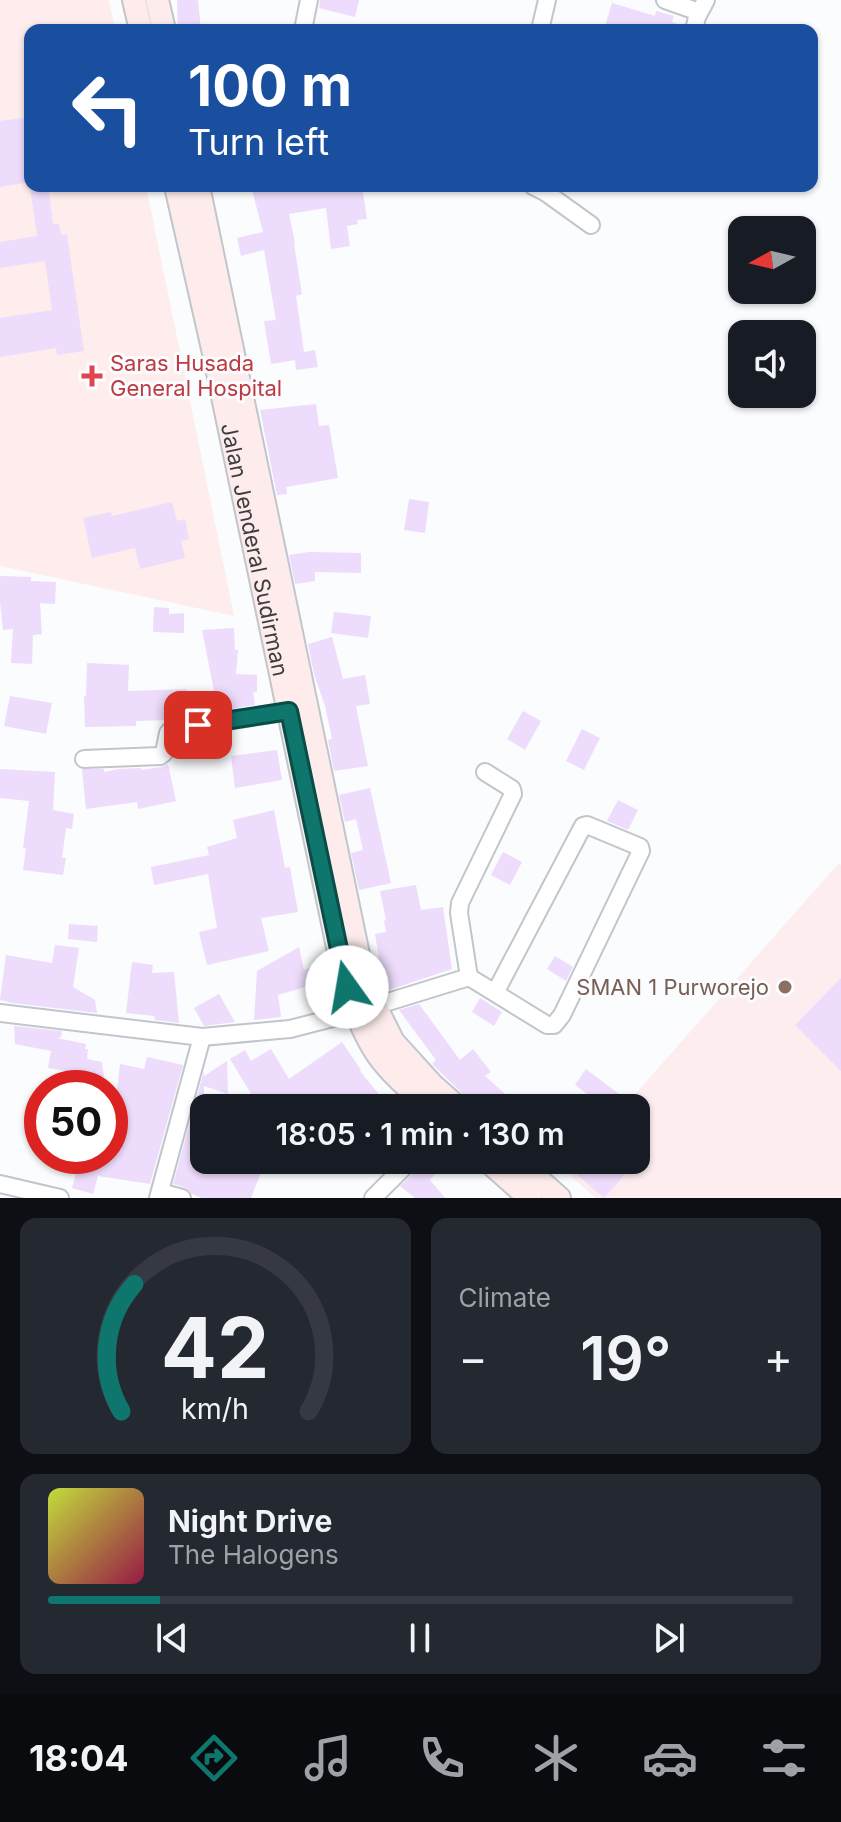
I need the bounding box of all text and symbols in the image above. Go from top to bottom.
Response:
text: 100 m [188,52,352,120]
icon: left [56,56,160,160]
text: Turn left [188,120,329,164]
north arrow [728,216,816,304]
map controls [728,216,816,408]
button: sound [728,320,816,408]
place label: Saras Husada General Hospital [110,350,282,401]
marker: Saras Husada General Hospital [81,365,103,387]
street label: Jalan Jenderal Sudirman [216,421,294,678]
pin [164,691,232,759]
icon: arrive [176,703,220,747]
position arrow [305,945,389,1029]
place label: SMAN 1 Purworejo [576,974,769,1000]
marker: SMAN 1 Purworejo [776,978,794,996]
speed limit sign: 50 [24,1070,128,1174]
text: 18:05 · 1 min · 130 m [275,1116,565,1152]
text: Climate [459,1282,551,1313]
text: 42 [161,1297,270,1398]
text: 19° [580,1322,671,1394]
text: − [459,1331,488,1385]
text: + [764,1331,793,1385]
text: km/h [181,1391,249,1426]
text: Night Drive [168,1503,332,1539]
text: The Halogens [168,1539,339,1570]
icon: previous [150,1616,194,1660]
icon: pause [398,1616,442,1660]
icon: next [647,1616,691,1660]
icon: directions [186,1730,242,1786]
icon: music [300,1730,356,1786]
icon: phone [414,1730,470,1786]
icon: climate [528,1730,584,1786]
icon: car [642,1730,698,1786]
icon: filters [756,1730,812,1786]
text: 18:04 [29,1736,129,1780]

